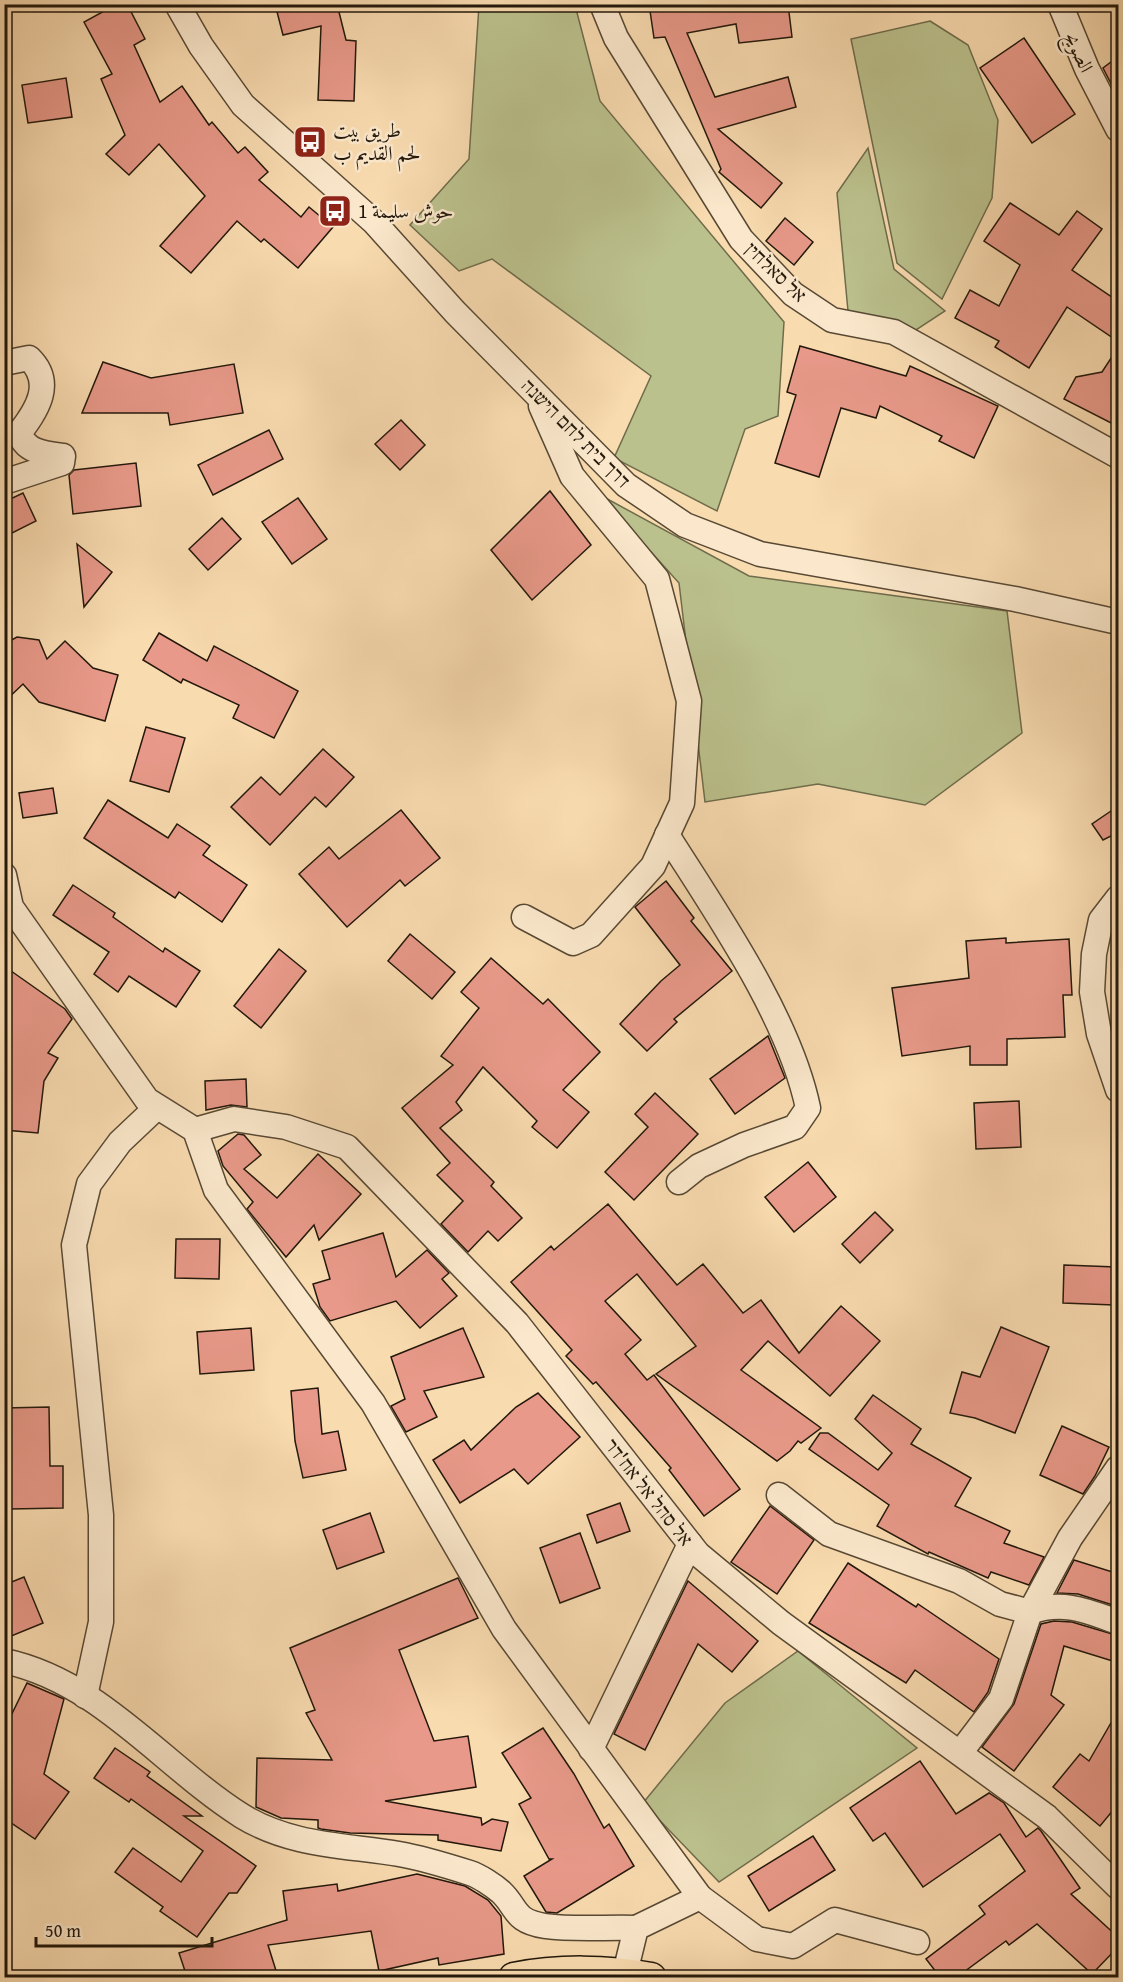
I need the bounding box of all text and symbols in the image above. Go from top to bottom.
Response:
street label: الصويح [1055,27,1101,78]
place label: طريق بيت لحم القديم ب [333,115,420,172]
bus stop icon: طريق بيت لحم القديم ب [292,124,328,160]
bus stop icon: حوش سليمة 1 [317,193,353,229]
place label: حوش سليمة 1 [358,196,453,225]
street label: אל סאלחין [739,235,814,309]
street label: דרך בית לחם הישנה [515,371,638,494]
street label: אל סהל אל אח'דר [598,1432,701,1552]
scale bar [36,1910,212,1948]
text: 50 m [45,1917,81,1944]

